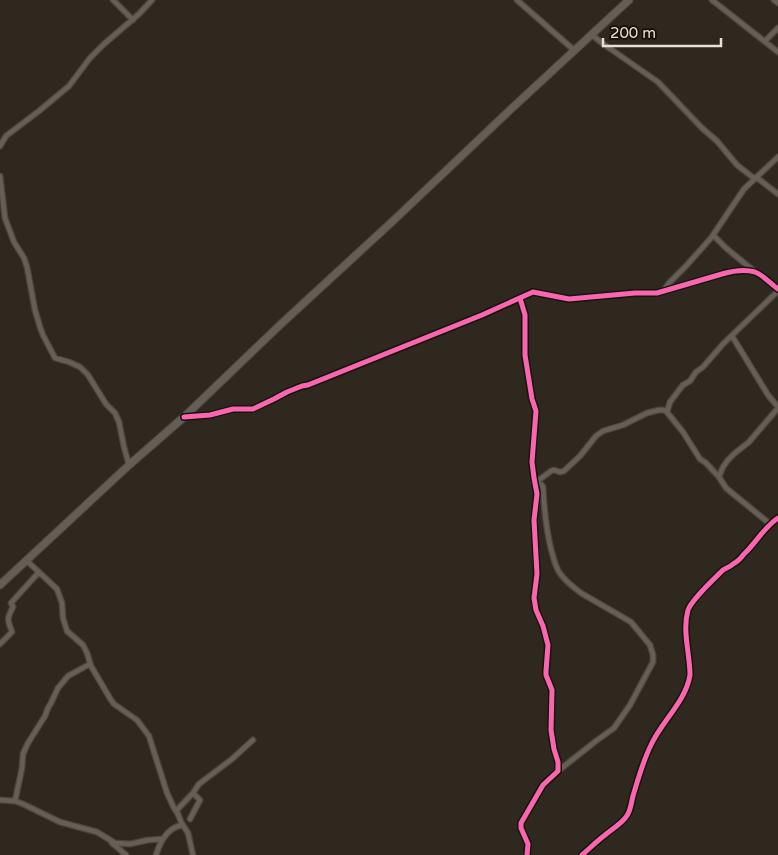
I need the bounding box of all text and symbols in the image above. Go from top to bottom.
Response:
scale bar [603,15,720,47]
text: 200 m [610,24,656,42]

